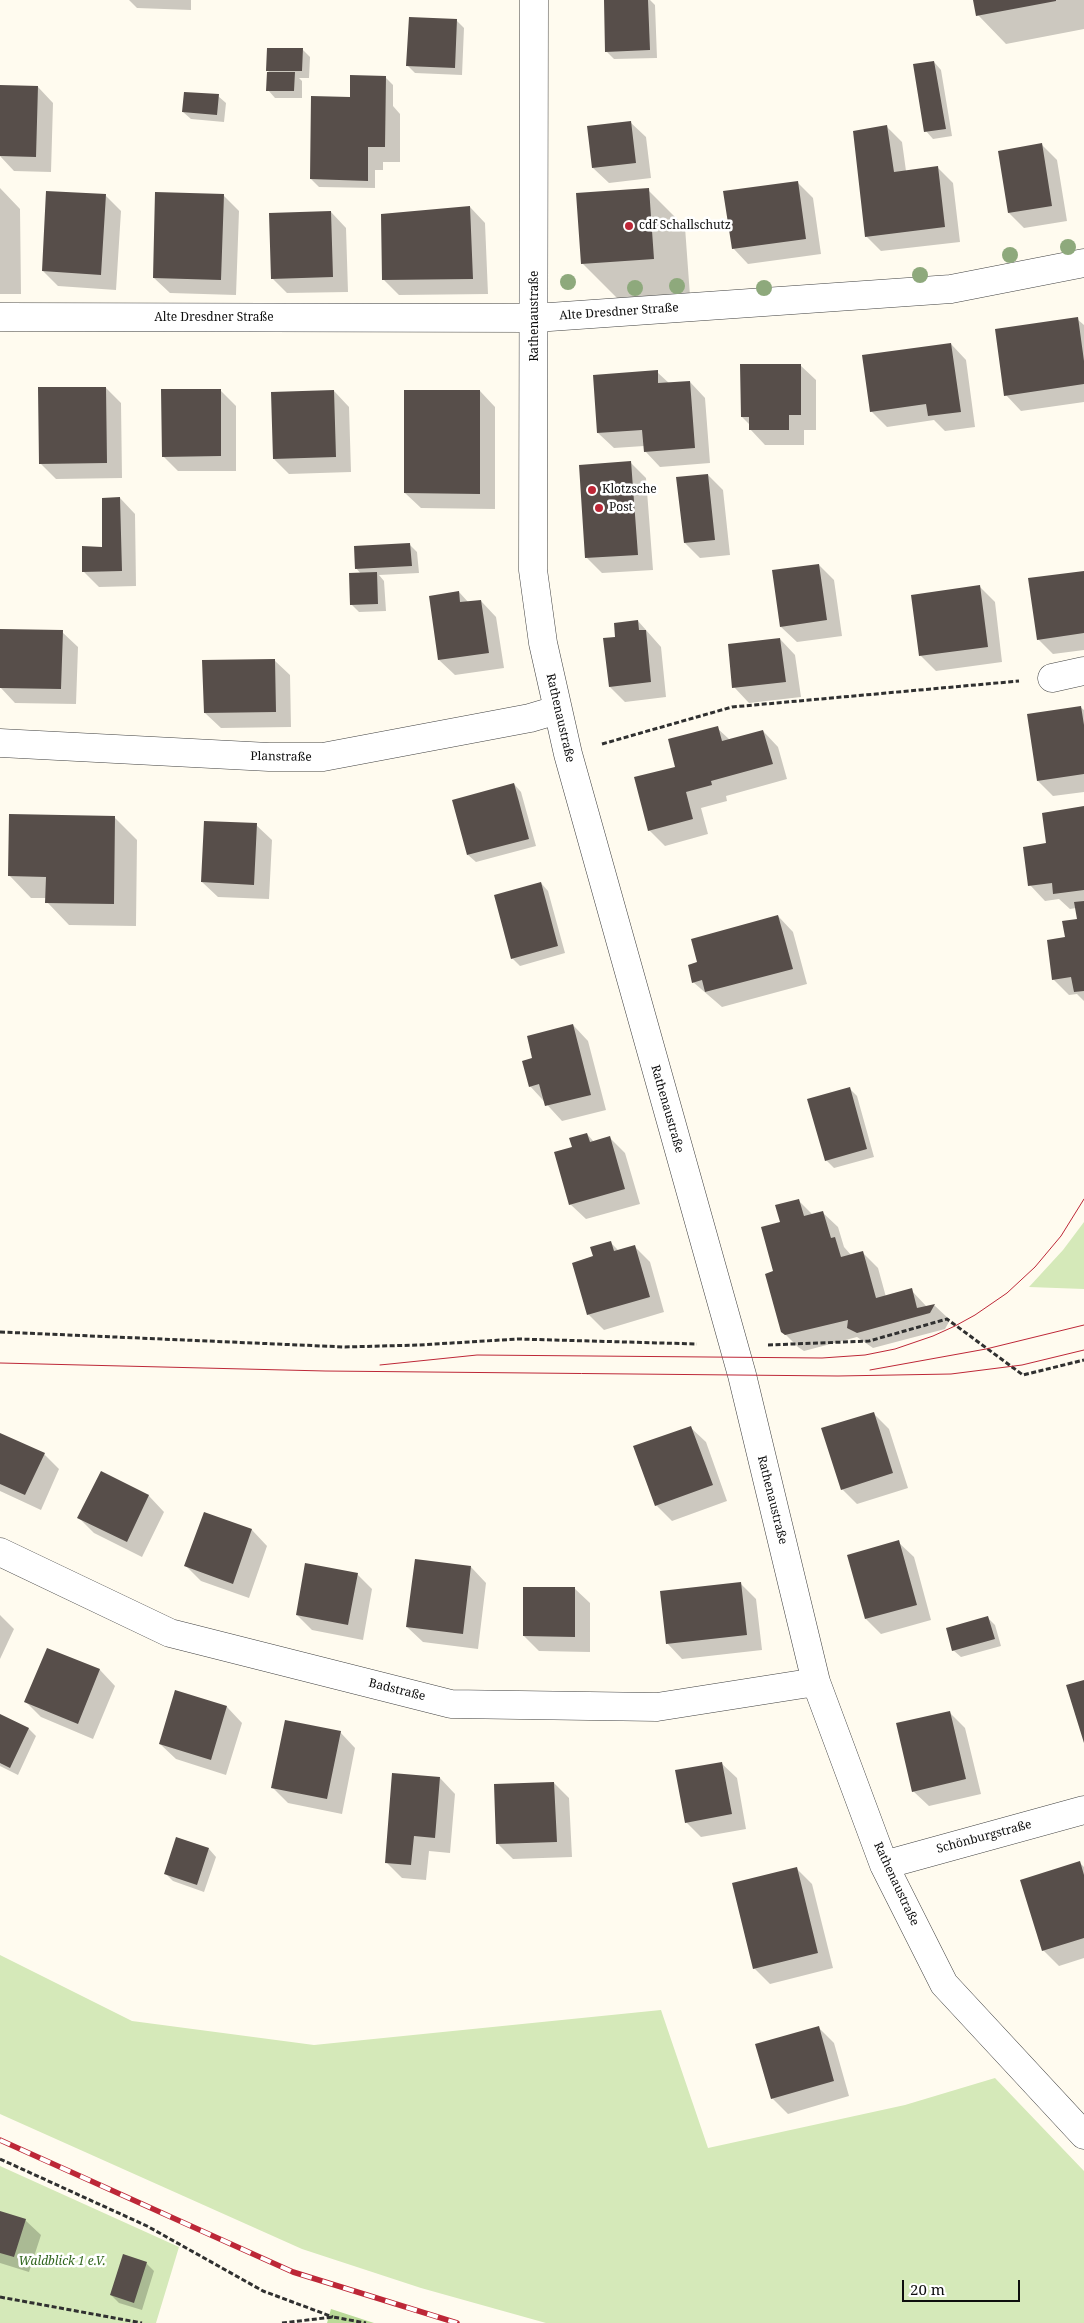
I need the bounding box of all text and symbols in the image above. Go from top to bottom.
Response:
place label: cdf Schallschutz [639,219,731,233]
marker: cdf Schallschutz [623,220,635,232]
street label: Rathenaustraße [528,271,542,361]
street label: Alte Dresdner Straße [559,301,679,323]
street label: Alte Dresdner Straße [154,311,274,325]
place label: Klotzsche [602,483,657,497]
marker: Klotzsche [586,484,598,496]
place label: Post [609,501,633,515]
marker: Post [593,502,605,514]
street label: Rathenaustraße [543,672,577,764]
street label: Planstraße [250,749,312,765]
street label: Rathenaustraße [648,1063,686,1155]
street label: Rathenaustraße [754,1454,790,1546]
street label: Badstraße [367,1676,427,1704]
street label: Schönburgstraße [935,1817,1033,1857]
street label: Rathenaustraße [870,1840,922,1928]
park label: Waldblick 1 e.V. [19,2255,105,2269]
scale bar [904,2270,1022,2302]
text: 20 m [910,2279,945,2299]

